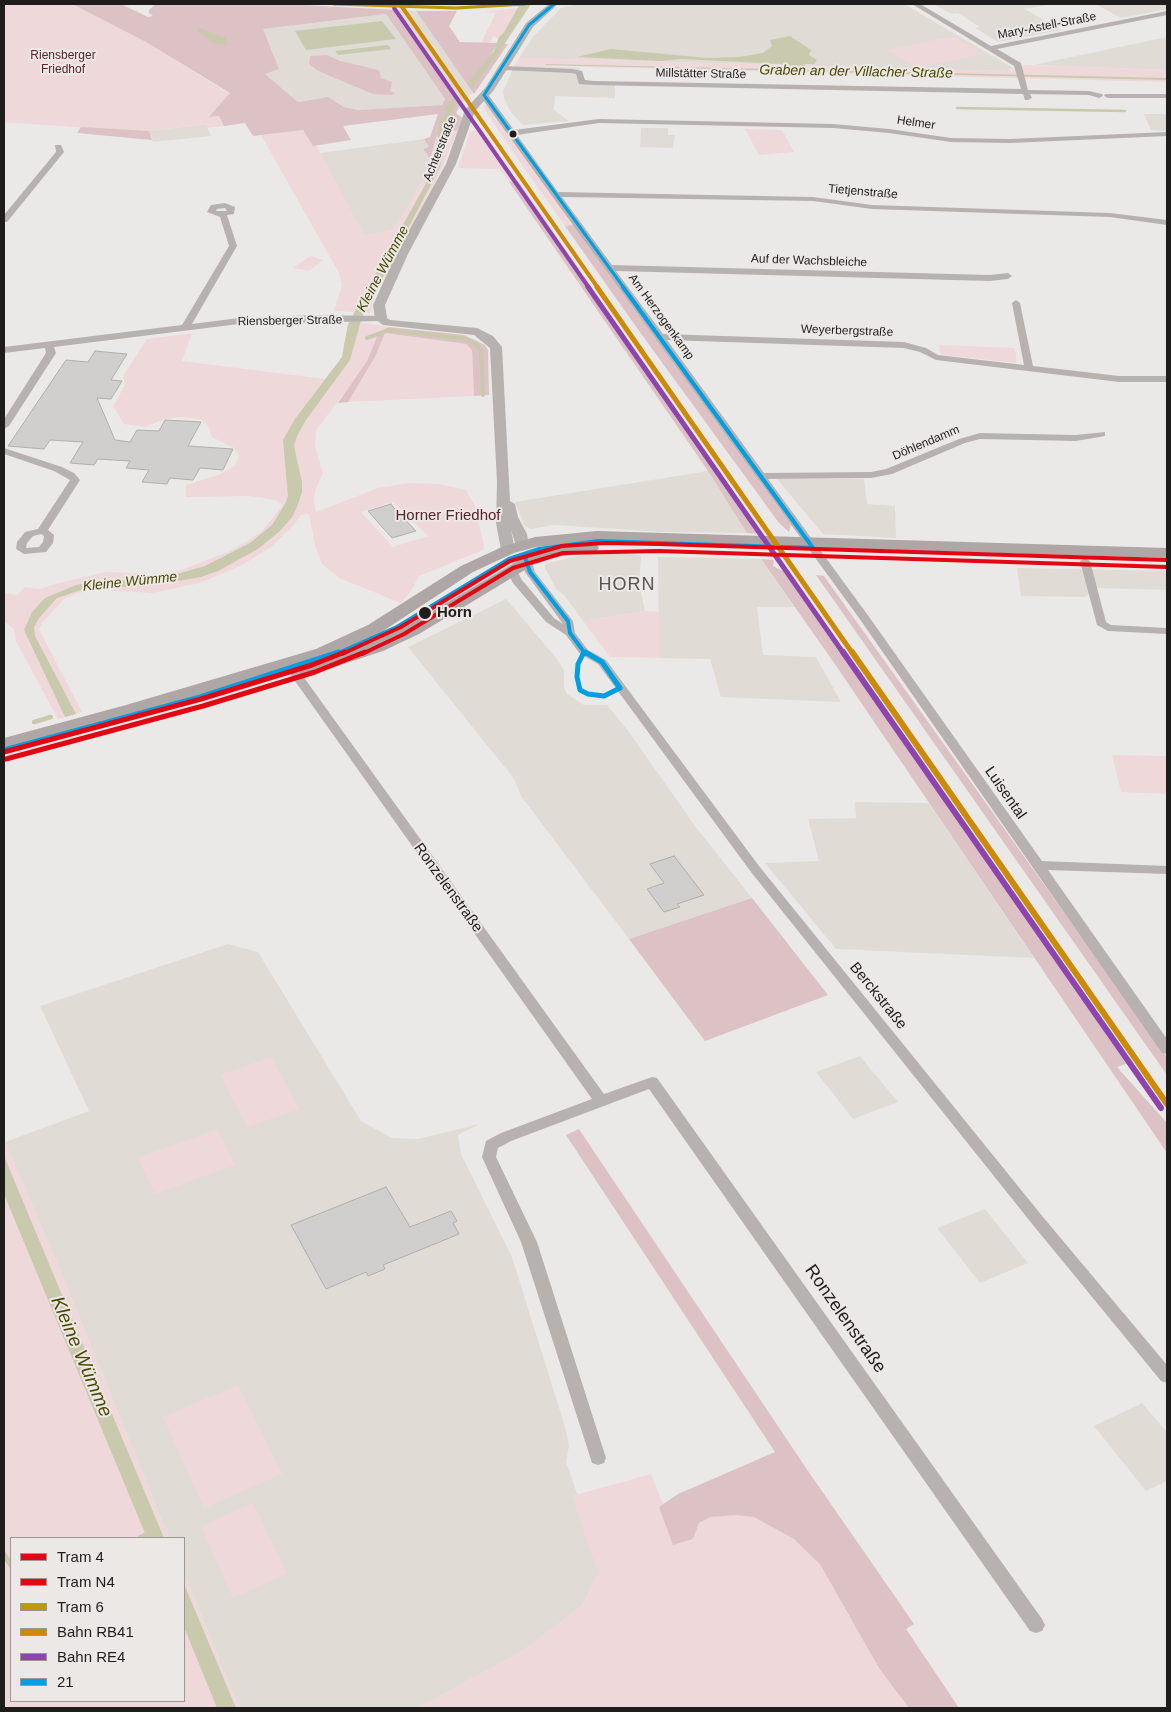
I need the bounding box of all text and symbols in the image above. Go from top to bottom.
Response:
street label: Mary-Astell-Straße [997,9,1097,43]
park label: Riensberger Friedhof [30,49,96,77]
water label: Graben an der Villacher Straße [759,62,953,82]
street label: Millstätter Straße [656,66,746,82]
street label: Helmer [896,113,936,133]
street label: Achterstraße [420,114,460,184]
unlabelled marker [508,129,518,139]
street label: Tietjenstraße [828,182,898,202]
water label: Kleine Wümme [353,223,413,315]
street label: Auf der Wachsbleiche [751,252,867,270]
street label: Am Herzogenkamp [625,271,697,363]
street label: Riensberger Straße [238,313,342,329]
street label: Weyerbergstraße [801,322,893,340]
street label: Döhlendamm [890,422,962,464]
park label: Horner Friedhof [395,507,501,525]
water label: Kleine Wümme [82,569,178,595]
district label: HORN [598,574,656,596]
place label: Horn [437,604,472,622]
marker: Horn [417,605,433,621]
street label: Luisental [980,763,1030,823]
street label: Ronzelenstraße [410,840,486,936]
street label: Berckstraße [846,959,910,1033]
street label: Ronzelenstraße [800,1261,890,1377]
water label: Kleine Wümme [45,1293,117,1421]
legend [10,1537,185,1702]
text: Tram 4 [57,1548,104,1565]
text: Tram N4 [57,1573,115,1590]
text: Tram 6 [57,1598,104,1615]
text: Bahn RB41 [57,1623,134,1640]
text: Bahn RE4 [57,1648,125,1665]
text: 21 [57,1673,74,1690]

